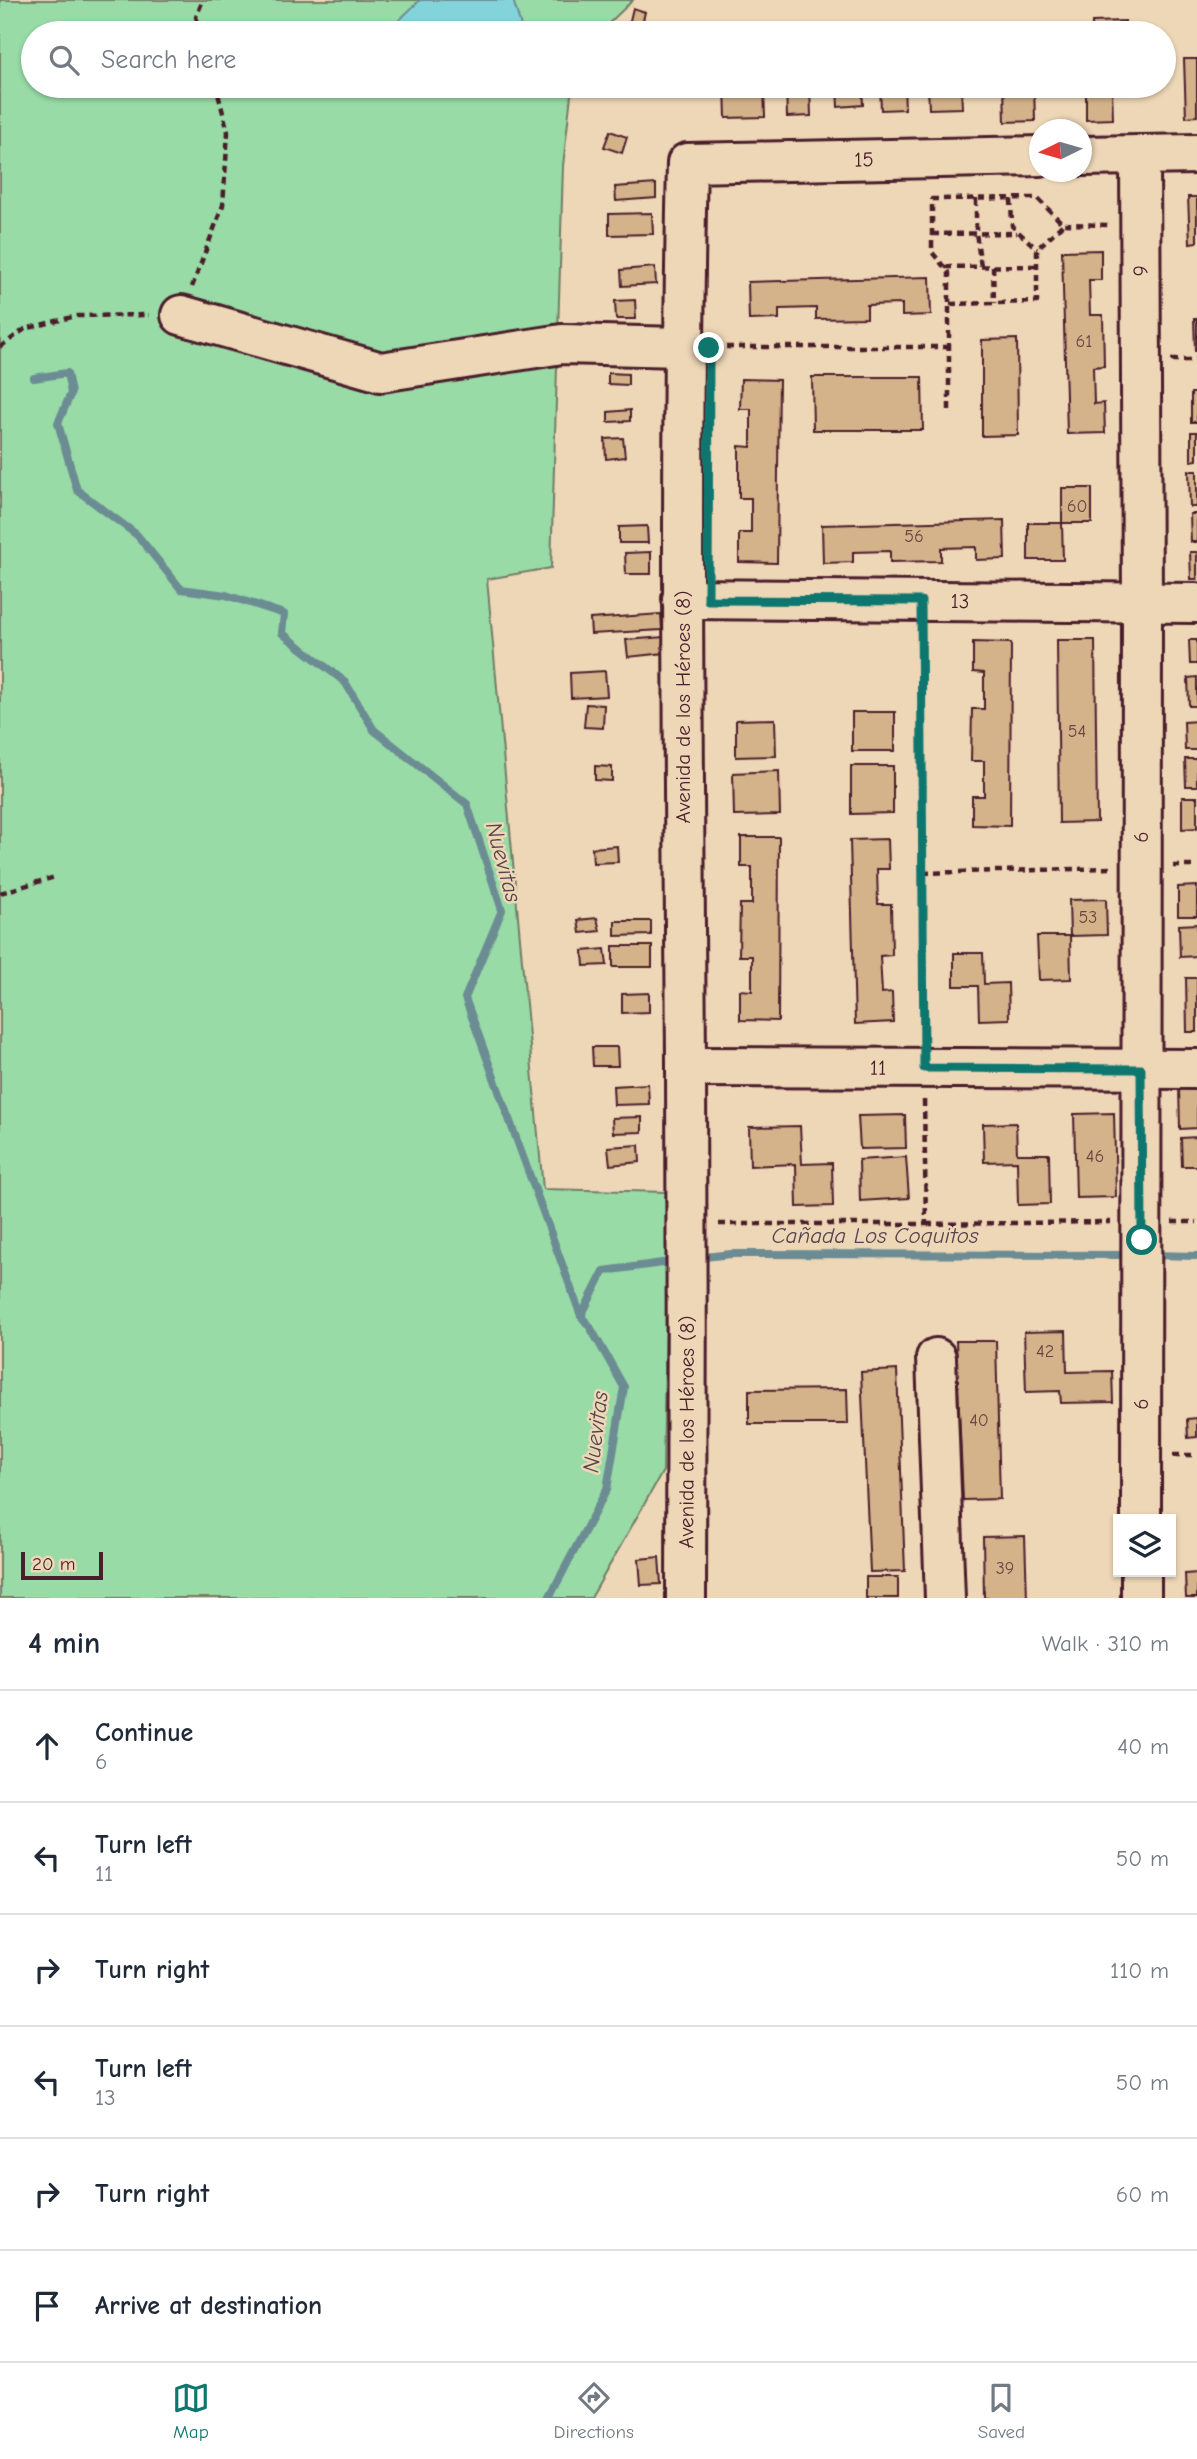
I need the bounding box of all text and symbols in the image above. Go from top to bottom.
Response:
search box [21,21,1176,98]
icon: search [45,41,83,79]
text: Search here [101,45,236,75]
north arrow [1029,119,1092,182]
street label: 15 [854,147,874,172]
street label: 6 [1128,265,1153,277]
house number: 61 [1076,331,1092,352]
route end [693,332,724,363]
house number: 60 [1067,496,1087,517]
house number: 56 [904,526,924,547]
street label: 13 [950,589,970,613]
street label: Avenida de los Héroes (8) [671,591,695,823]
house number: 54 [1068,721,1086,742]
water label: Nuevitas [480,819,527,906]
street label: 6 [1129,831,1153,843]
house number: 53 [1079,907,1097,928]
street label: 11 [870,1056,886,1080]
house number: 46 [1086,1146,1104,1167]
water label: Cañada Los Coquitos [771,1222,979,1249]
route start [1126,1224,1157,1255]
street label: Avenida de los Héroes (8) [674,1315,699,1549]
house number: 42 [1036,1341,1054,1362]
water label: Nuevitas [577,1389,614,1474]
street label: 6 [1129,1398,1153,1410]
house number: 40 [969,1410,989,1431]
map controls [1113,1514,1176,1577]
button: layers [1113,1514,1176,1577]
scale bar [21,1549,103,1581]
text: 20 m [32,1553,76,1575]
house number: 39 [996,1558,1014,1579]
text: 4 min [28,1626,100,1661]
text: Walk · 310 m [1042,1630,1169,1657]
text: Continue [95,1718,193,1748]
icon: ahead [28,1727,66,1765]
text: 40 m [1117,1733,1169,1760]
text: 6 [95,1748,107,1775]
text: Turn left [95,1830,192,1860]
icon: left [28,1839,66,1877]
text: 50 m [1116,1845,1169,1872]
text: 11 [95,1860,113,1887]
icon: right [28,1951,66,1989]
text: Turn right [95,1955,209,1985]
text: 110 m [1110,1957,1169,1984]
text: Turn left [95,2054,192,2084]
icon: left [28,2063,66,2101]
text: 50 m [1116,2069,1169,2096]
text: 13 [95,2084,116,2111]
icon: right [28,2175,66,2213]
text: Turn right [95,2179,209,2209]
text: 60 m [1116,2181,1169,2208]
icon: arrive [28,2287,66,2325]
text: Arrive at destination [95,2291,322,2321]
tab: Map [172,2379,210,2443]
tab: Directions [554,2379,634,2443]
tab: Saved [978,2379,1025,2443]

